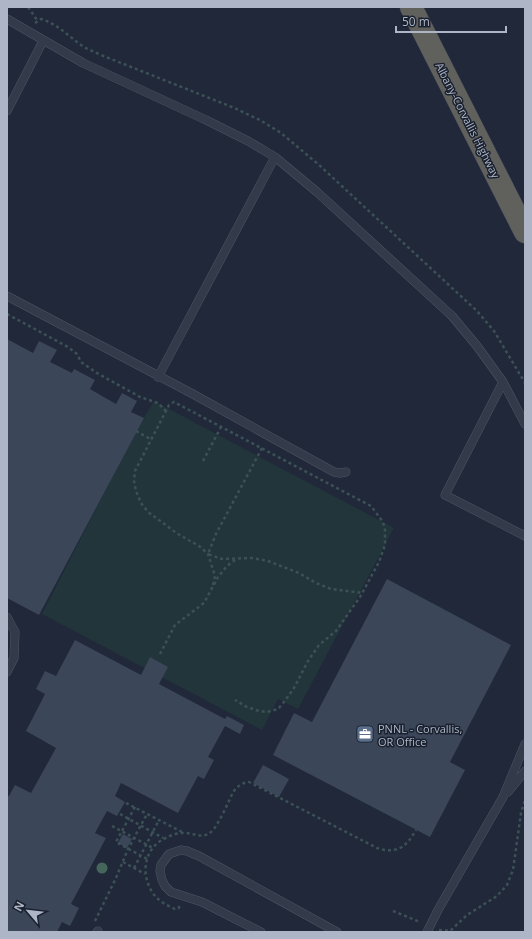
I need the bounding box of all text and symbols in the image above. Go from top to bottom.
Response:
scale bar [396,8,506,34]
text: 50 m [402,13,430,30]
street label: Albany-Corvallis Highway [432,59,504,181]
place label: PNNL - Corvallis, OR Office [378,721,462,749]
office icon: PNNL - Corvallis, OR Office [355,724,375,744]
north arrow [8,891,48,931]
text: N [10,899,27,914]

